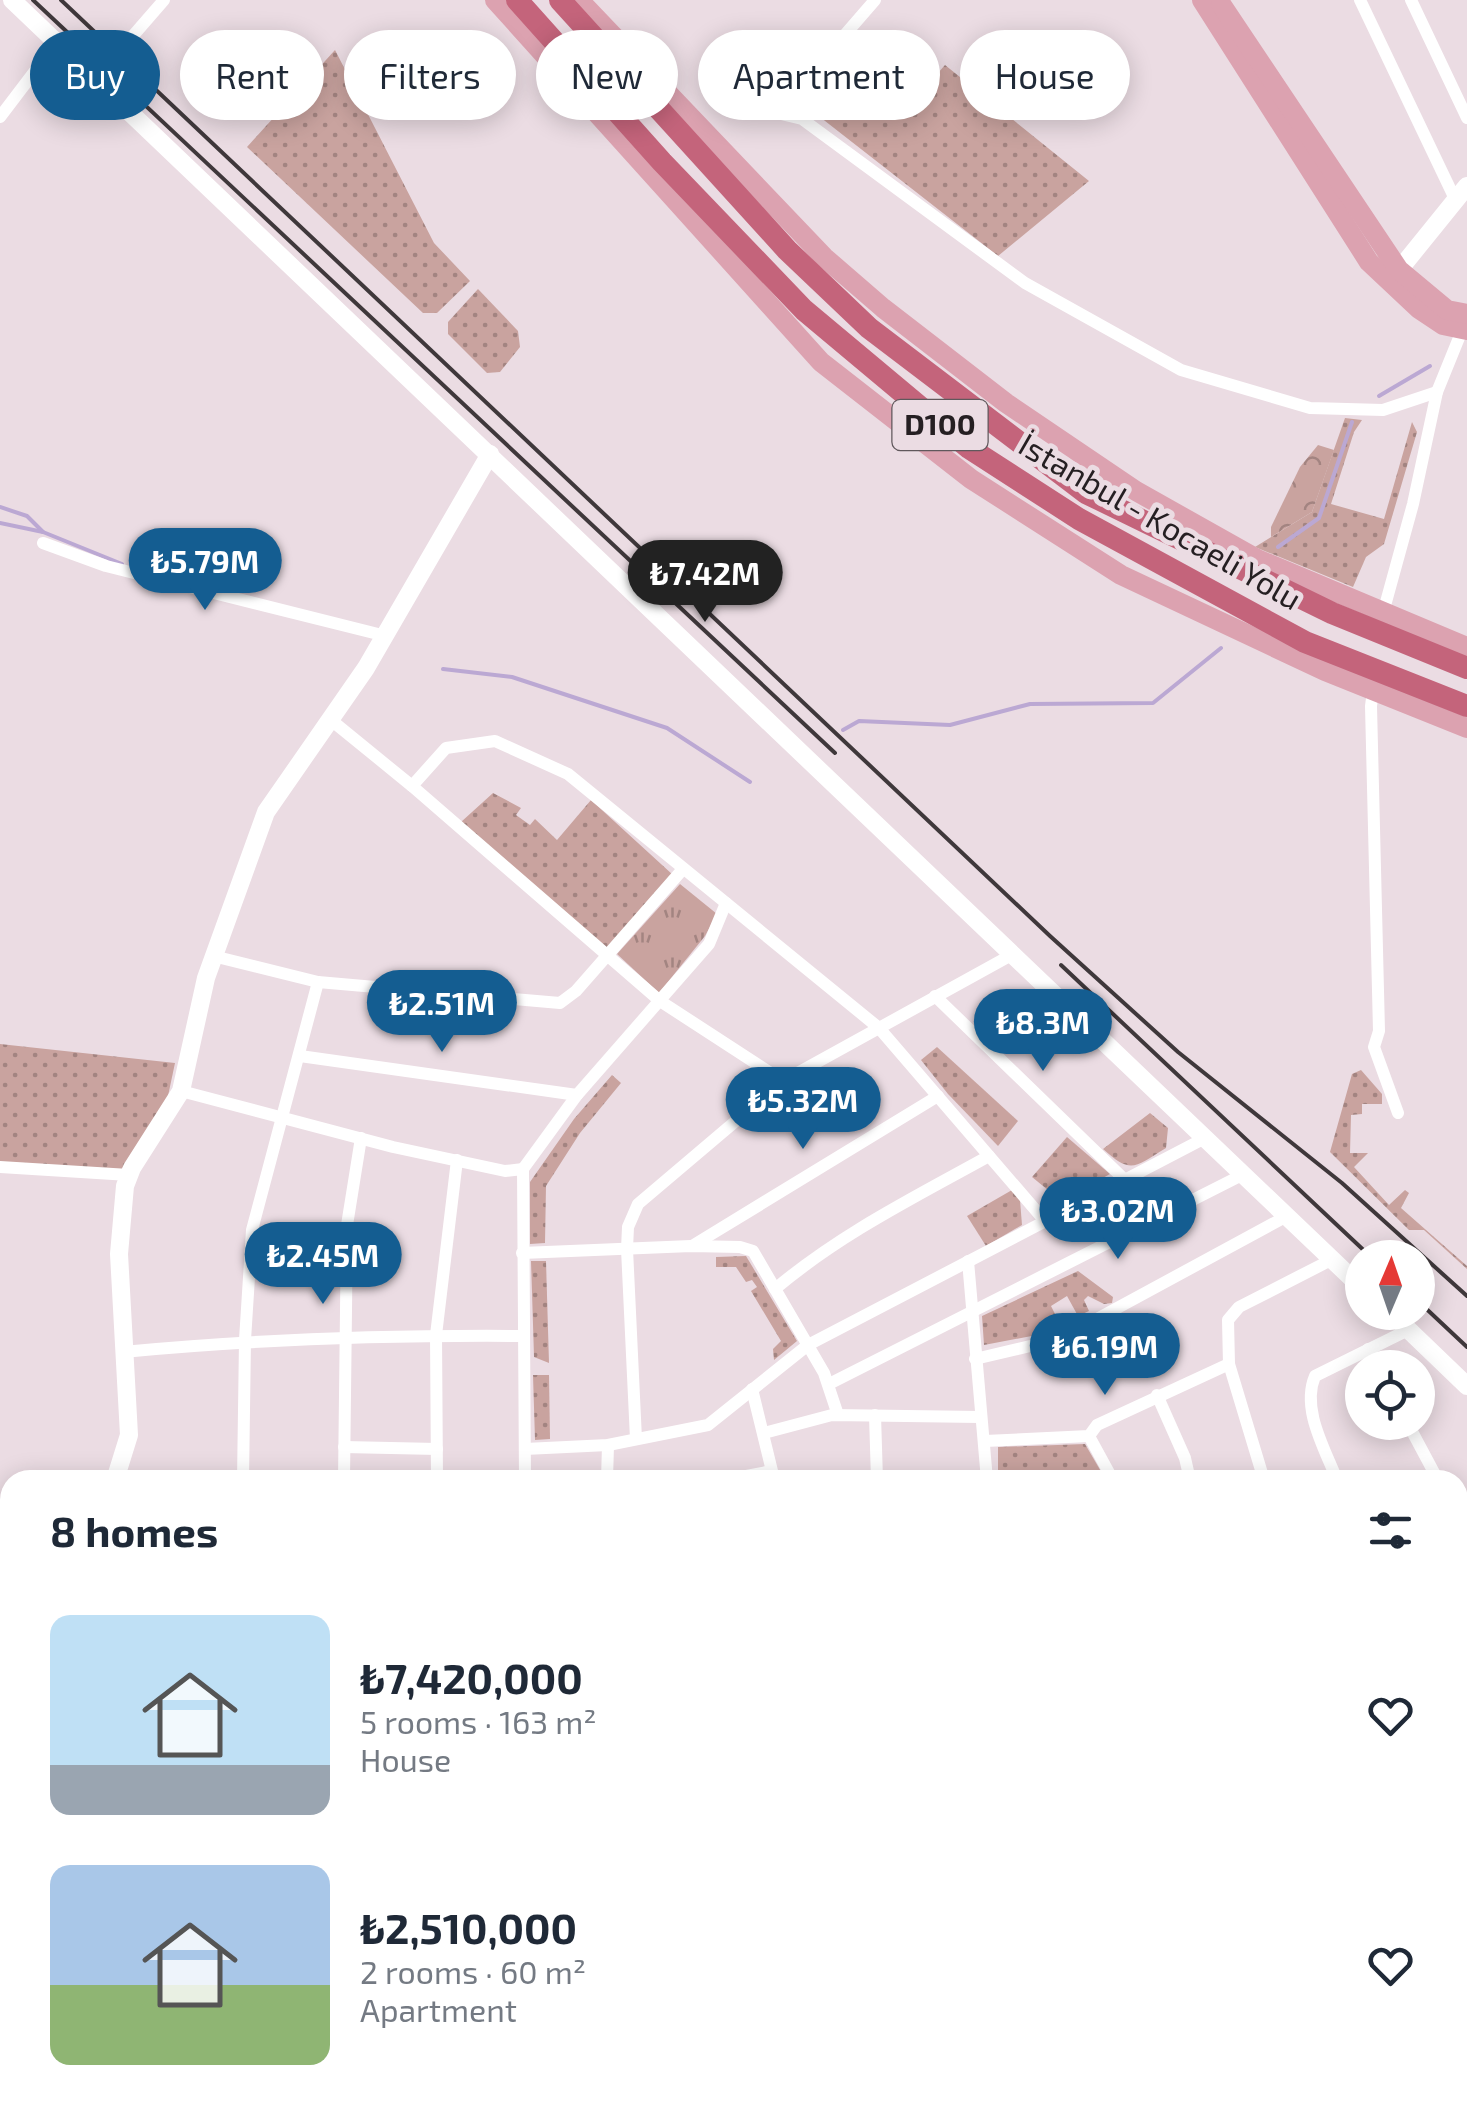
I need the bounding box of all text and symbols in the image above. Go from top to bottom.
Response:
chip: Buy [30,30,160,120]
chip: Rent [180,30,324,120]
chip: Filters [344,30,516,120]
chip: New [536,30,678,120]
chip: Apartment [698,30,940,120]
chip: House [960,30,1130,120]
road number: D100 [892,400,988,450]
street label: İstanbul - Kocaeli Yolu [1013,424,1309,617]
pin: ₺5.79M [124,528,286,613]
pin: ₺7.42M [624,540,786,625]
text: ₺5.79M [151,541,259,579]
text: ₺7.42M [650,553,760,591]
pin: ₺2.51M [361,970,523,1055]
text: ₺2.51M [389,983,495,1021]
pin: ₺8.3M [973,989,1113,1074]
text: ₺8.3M [996,1002,1090,1040]
pin: ₺5.32M [722,1067,884,1152]
text: ₺5.32M [748,1080,858,1118]
pin: ₺3.02M [1037,1177,1199,1262]
text: ₺3.02M [1061,1190,1175,1228]
pin: ₺2.45M [242,1222,404,1307]
text: ₺2.45M [267,1235,379,1273]
north arrow [1345,1240,1435,1330]
map controls [1345,1240,1435,1440]
pin: ₺6.19M [1024,1313,1186,1398]
text: ₺6.19M [1052,1326,1158,1364]
button: locate [1345,1350,1435,1440]
icon: filters [1363,1503,1418,1558]
text: 8 homes [50,1505,218,1555]
text: ₺7,420,000 [360,1652,583,1702]
icon: home [130,1655,250,1775]
icon: heart [1363,1688,1418,1743]
text: 5 rooms · 163 m² [360,1702,596,1740]
text: House [360,1740,451,1778]
text: ₺2,510,000 [360,1902,577,1952]
icon: home [130,1905,250,2025]
icon: heart [1363,1938,1418,1993]
text: 2 rooms · 60 m² [360,1952,586,1990]
text: Apartment [360,1990,517,2028]

